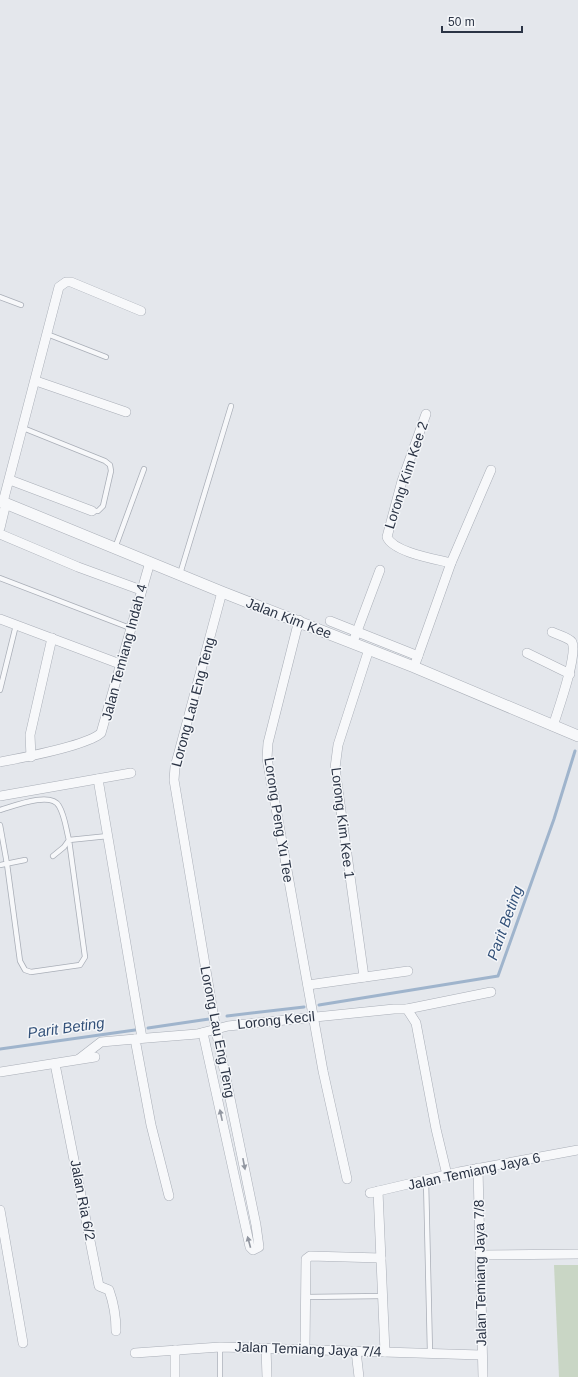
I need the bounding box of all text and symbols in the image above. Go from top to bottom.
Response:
scale bar [442,8,522,34]
text: 50 m [448,15,475,29]
street label: Lorong Kim Kee 2 [381,419,431,531]
street label: Jalan Temiang Indah 4 [98,582,150,722]
street label: Jalan Kim Kee [244,594,334,642]
street label: Lorong Lau Eng Teng [168,635,218,769]
street label: Lorong Peng Yu Tee [261,756,297,884]
street label: Lorong Kim Kee 1 [328,766,358,880]
water label: Parit Beting [483,883,526,962]
street label: Lorong Lau Eng Teng [197,965,239,1099]
street label: Lorong Kecil [236,1008,316,1032]
water label: Parit Beting [26,1014,106,1041]
one-way arrow [217,1109,223,1121]
street label: Jalan Temiang Jaya 6 [406,1149,542,1193]
street label: Jalan Ria 6/2 [67,1158,99,1242]
one-way arrow [241,1158,247,1170]
street label: Jalan Temiang Jaya 7/8 [471,1199,489,1347]
one-way arrow [246,1236,252,1248]
street label: Jalan Temiang Jaya 7/4 [234,1338,382,1360]

